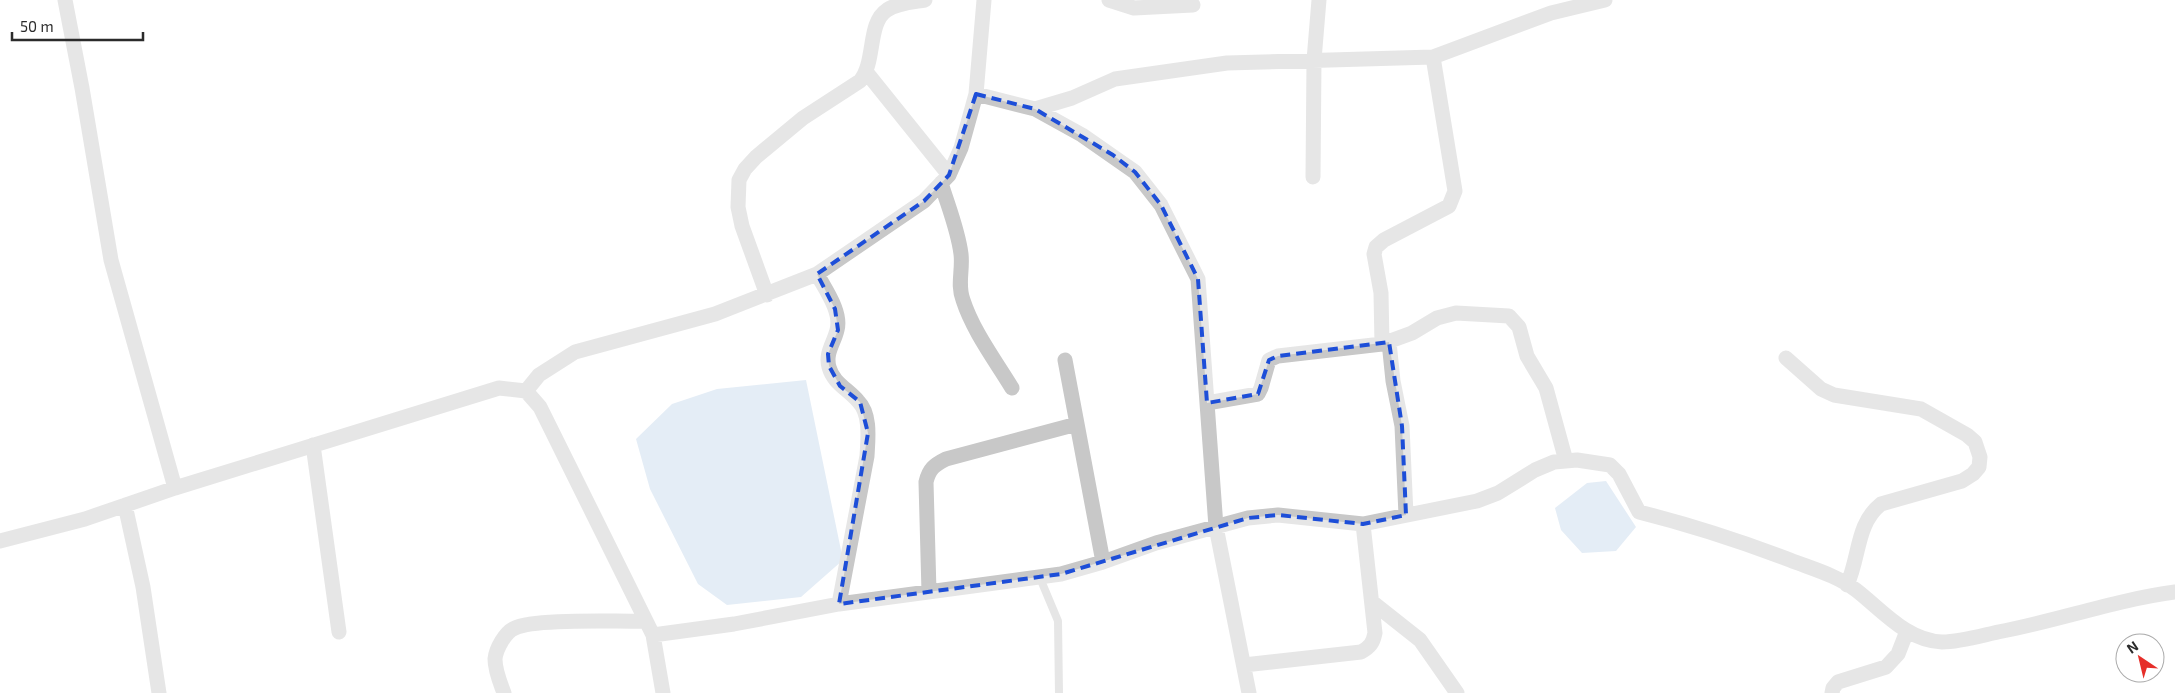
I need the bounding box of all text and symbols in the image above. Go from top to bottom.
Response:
scale bar [12,10,144,42]
text: 50 m [20,17,54,35]
north arrow [2115,633,2165,683]
text: N [2123,637,2141,657]

